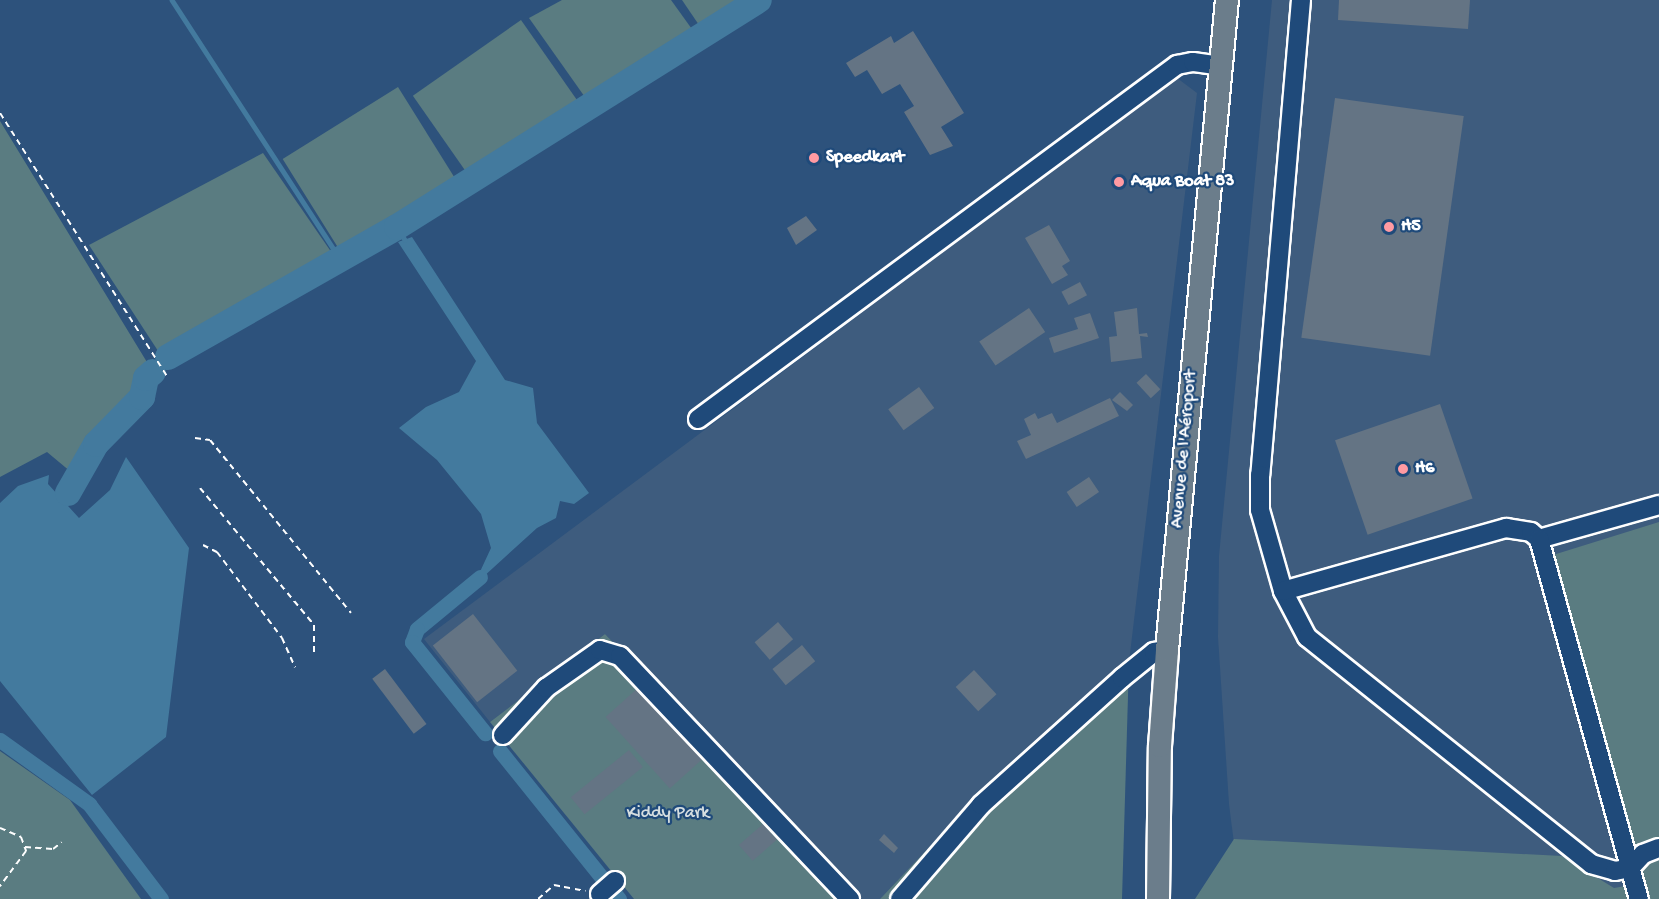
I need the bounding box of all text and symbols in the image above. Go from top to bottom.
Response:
place label: Speedkart [826,147,904,169]
marker: Speedkart [807,151,821,165]
place label: Aqua Boat 83 [1131,171,1234,193]
marker: Aqua Boat 83 [1112,175,1126,189]
place label: H5 [1401,216,1421,238]
marker: H5 [1382,220,1396,234]
street label: Avenue de l'Aéroport [1167,369,1203,529]
place label: H6 [1415,458,1434,480]
marker: H6 [1396,462,1410,476]
park label: Kiddy Park [627,803,709,825]

